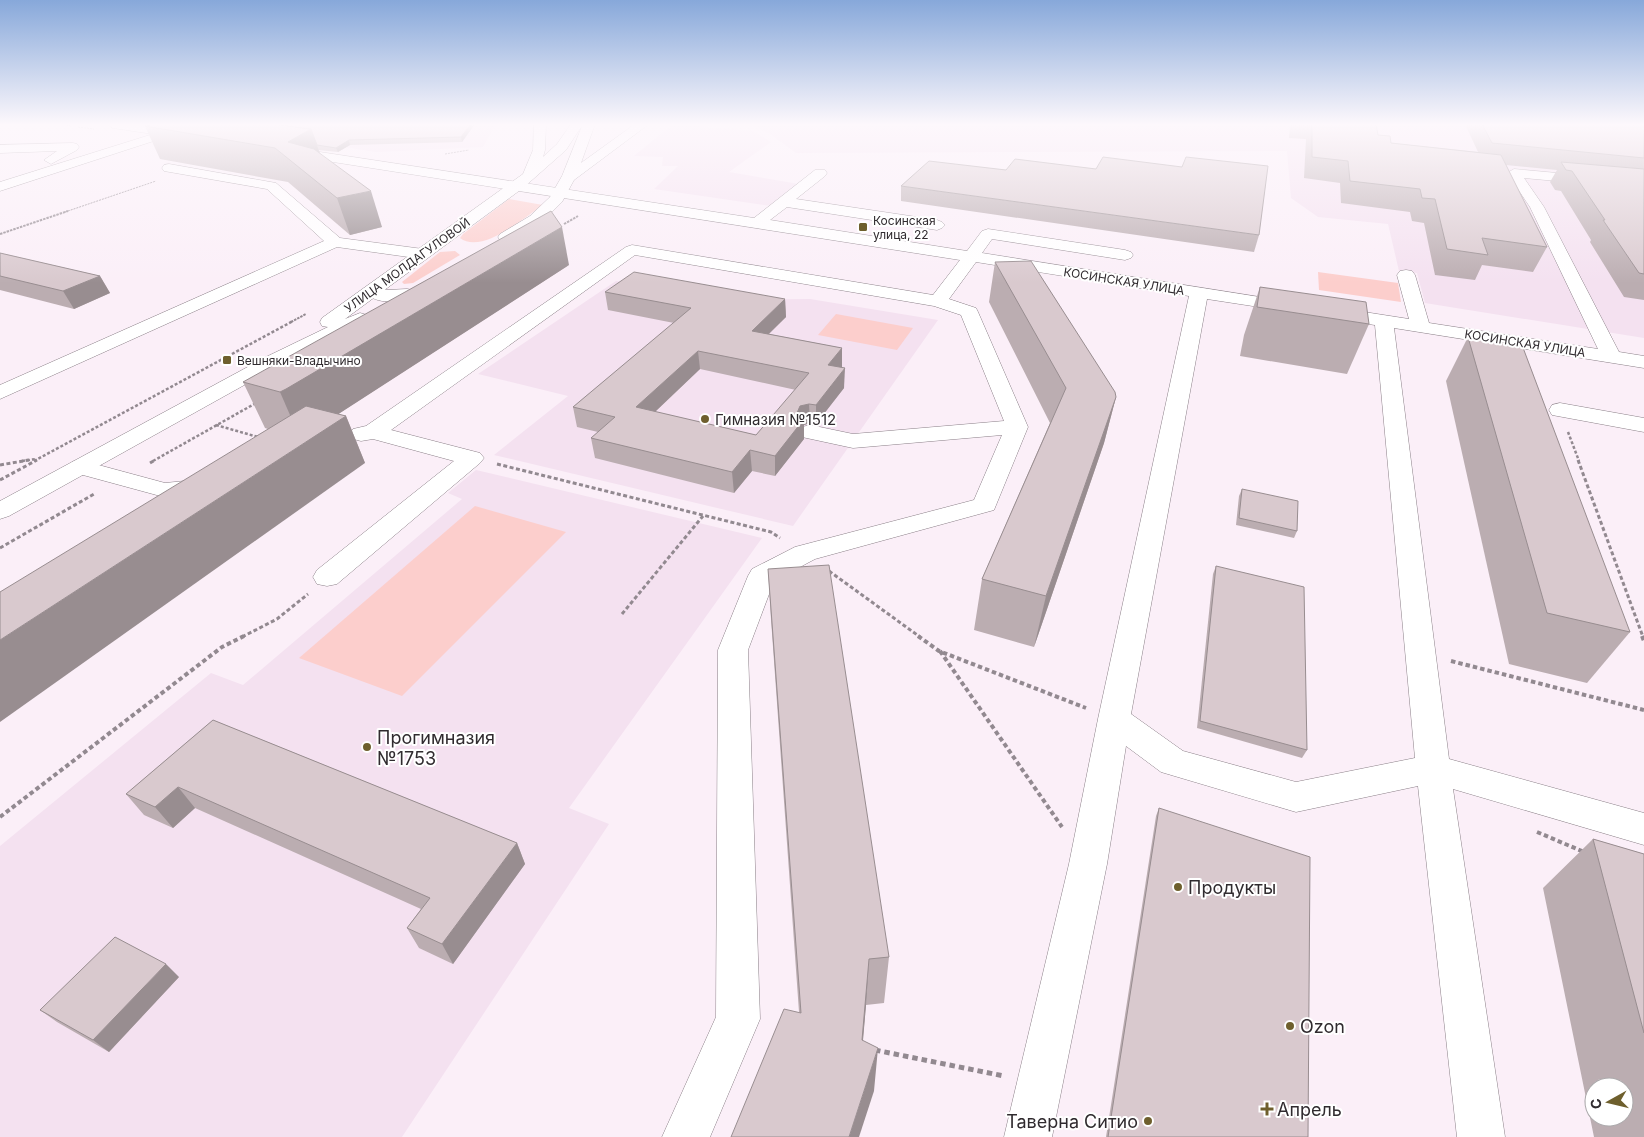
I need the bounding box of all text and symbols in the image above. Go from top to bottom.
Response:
place label: Косинская улица, 22 [873,213,936,242]
street label: УЛИЦА МОЛДАГУЛОВОЙ [341,214,473,316]
marker: Косинская улица, 22 [857,221,869,233]
street label: КОСИНСКАЯ УЛИЦА [1062,264,1186,298]
street label: КОСИНСКАЯ УЛИЦА [1463,326,1587,360]
place label: Вешняки-Владычино [237,353,361,368]
marker: Вешняки-Владычино [221,354,233,366]
place label: Гимназия №1512 [715,410,836,429]
marker: Гимназия №1512 [699,413,711,425]
place label: Прогимназия №1753 [377,727,495,769]
marker: Прогимназия №1753 [361,741,373,753]
place label: Продукты [1188,877,1276,898]
marker: Продукты [1172,881,1184,893]
place label: Ozon [1300,1016,1345,1037]
marker: Ozon [1284,1020,1296,1032]
north arrow [1584,1077,1634,1127]
text: С [1586,1098,1605,1110]
place label: Апрель [1277,1099,1342,1120]
marker: Апрель [1261,1103,1273,1115]
place label: Таверна Ситио [1006,1111,1138,1132]
marker: Таверна Ситио [1142,1115,1154,1127]

